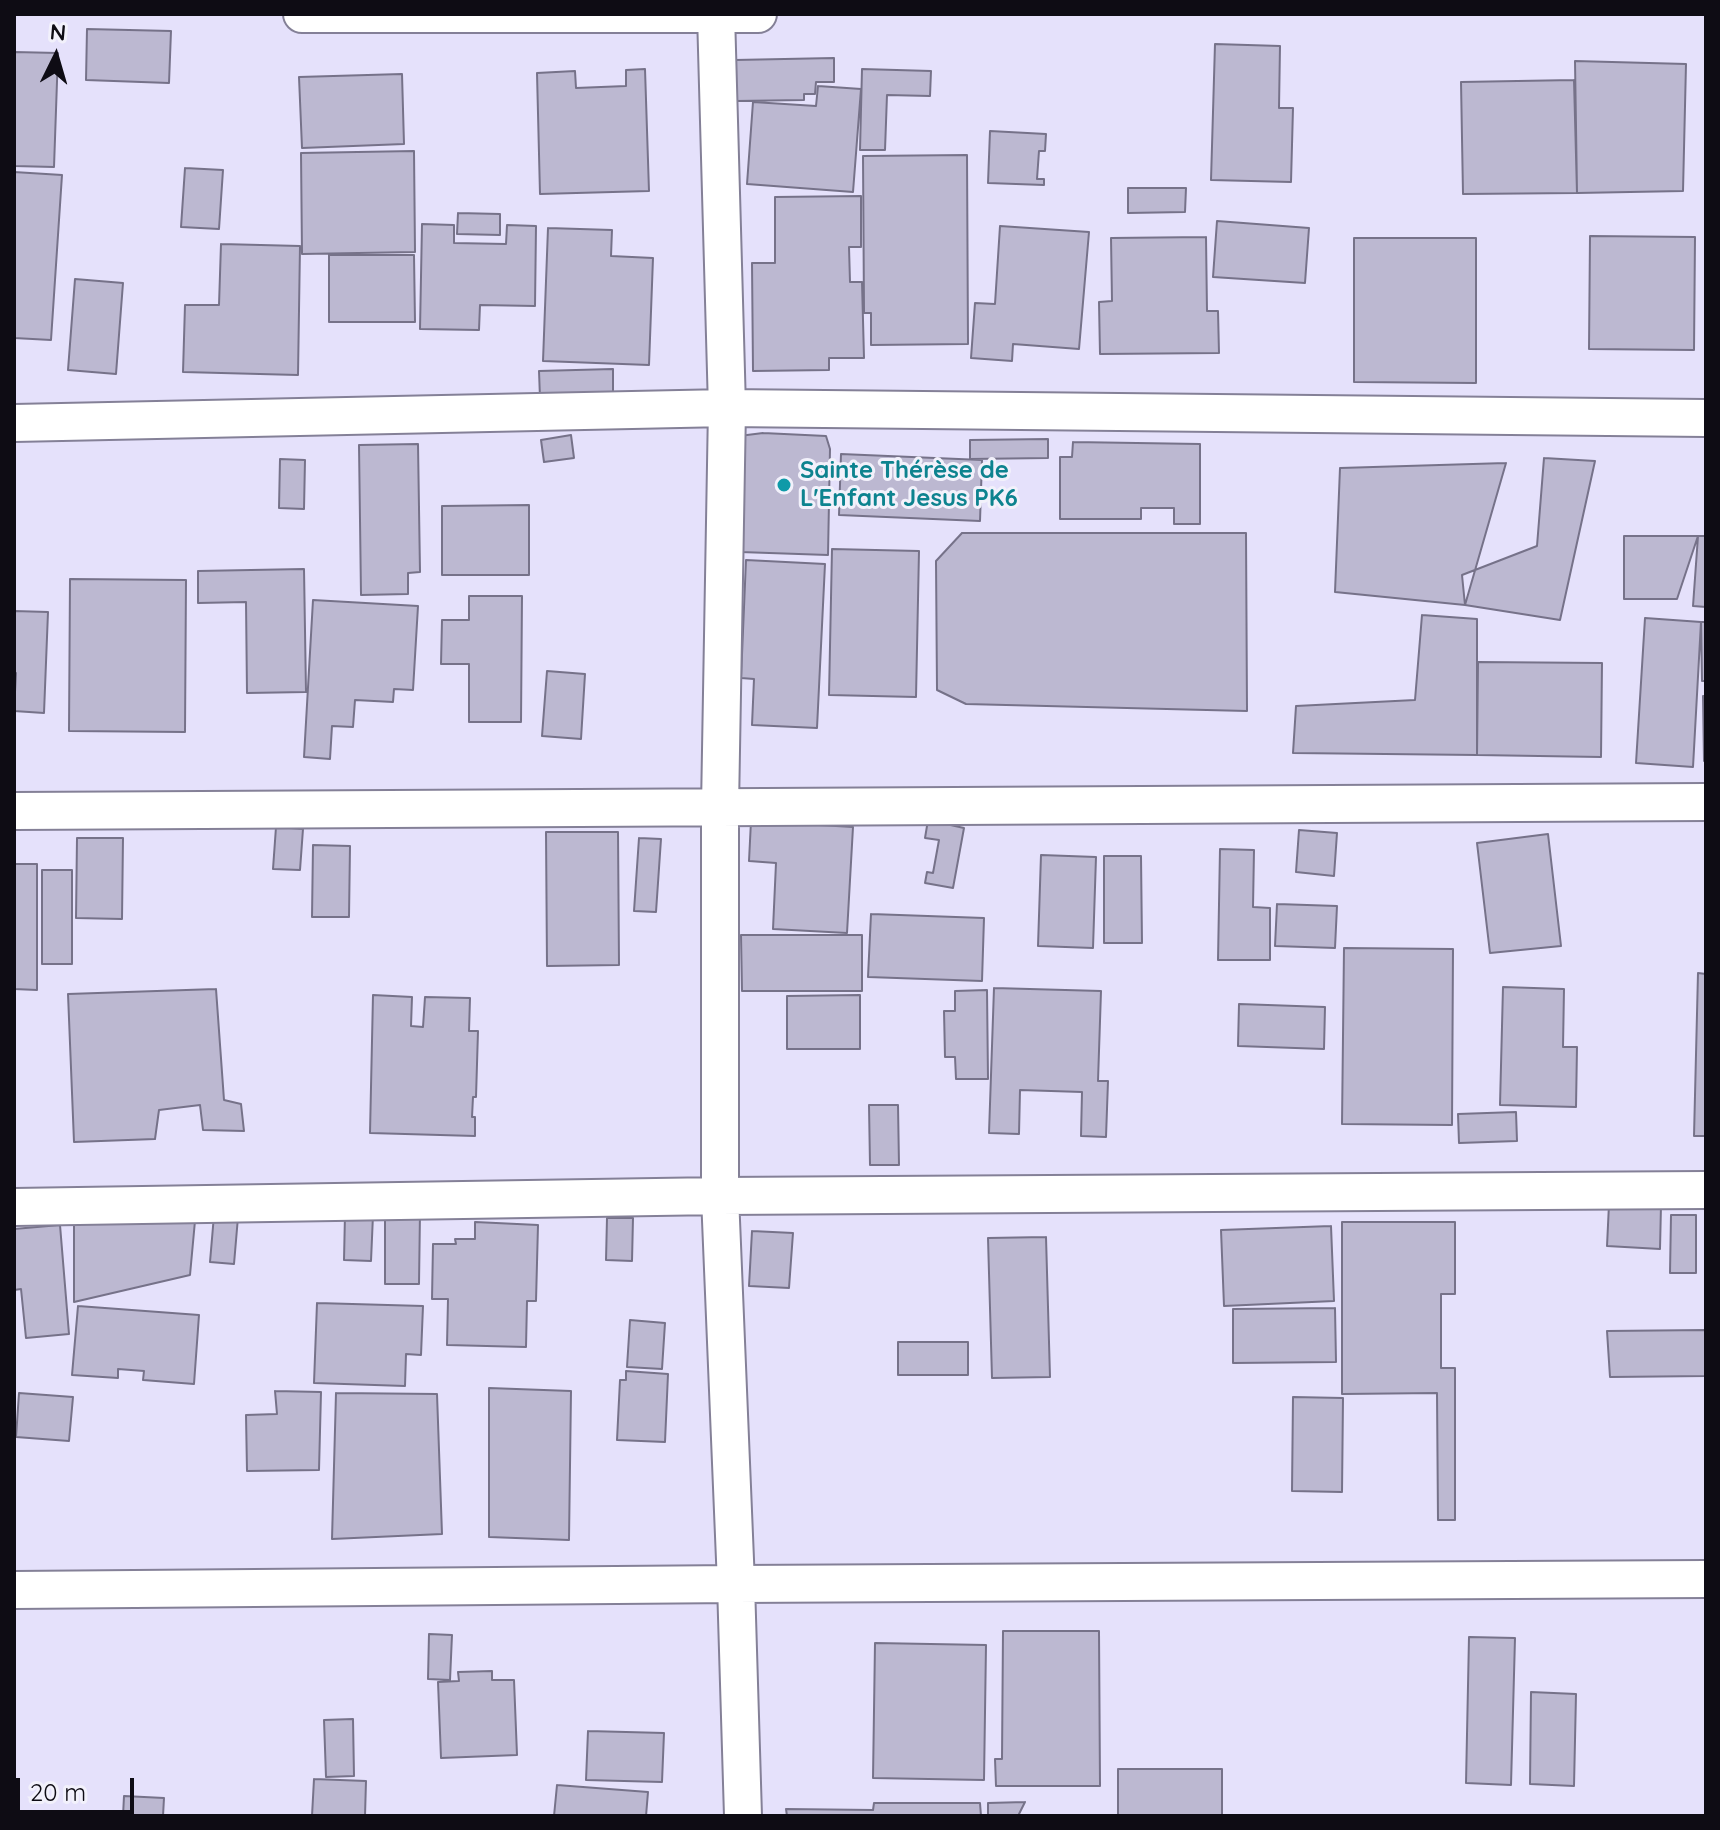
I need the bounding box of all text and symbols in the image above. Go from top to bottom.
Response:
north arrow [16,16,96,96]
text: N [49,17,67,47]
place label: Sainte Thérèse de L'Enfant Jesus PK6 [800,457,1018,513]
marker: Sainte Thérèse de L'Enfant Jesus PK6 [775,476,793,494]
scale bar [20,1762,138,1812]
text: 20 m [30,1777,86,1807]

